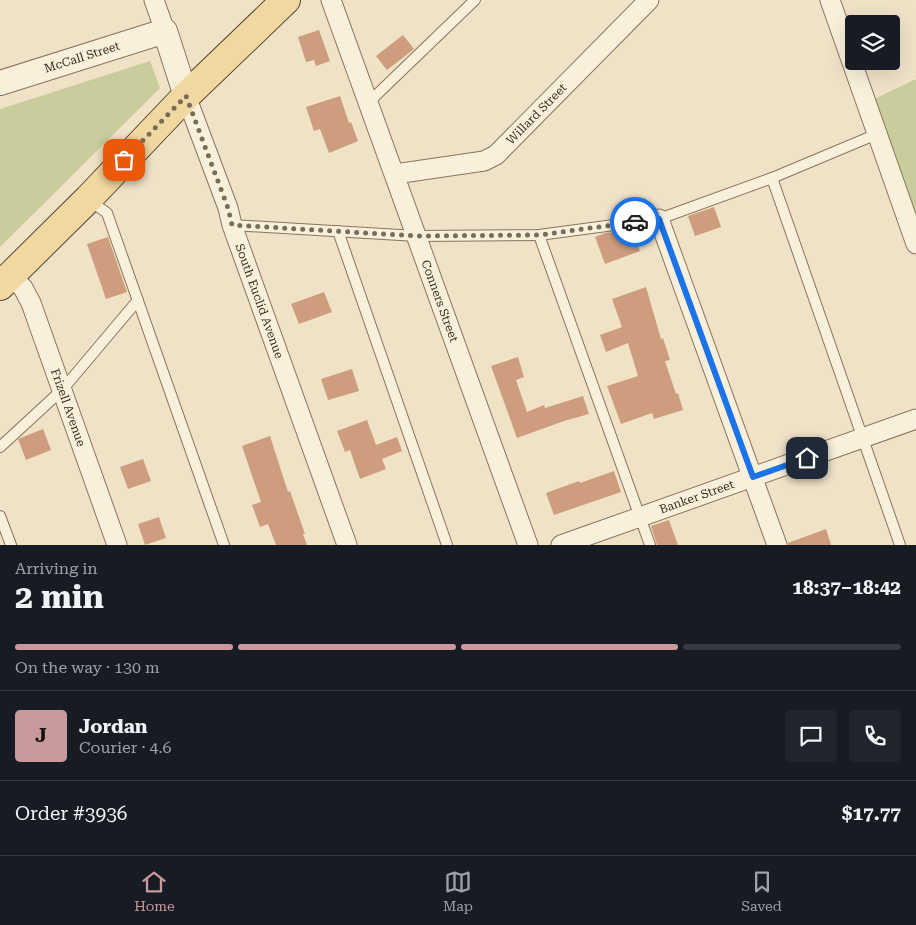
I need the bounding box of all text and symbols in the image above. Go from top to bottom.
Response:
map controls [845,15,900,70]
button: layers [845,15,900,70]
street label: McCall Street [43,39,122,76]
street label: Willard Street [503,80,570,147]
pin [103,139,145,181]
icon: bag [110,146,138,174]
courier [610,197,660,247]
icon: car [621,208,649,236]
street label: South Euclid Avenue [232,242,287,361]
street label: Conners Street [419,258,461,344]
street label: Frizell Avenue [48,367,89,449]
pin [786,437,828,479]
icon: home [793,444,821,472]
street label: Banker Street [657,477,736,517]
text: Arriving in [15,559,98,578]
text: 18:37–18:42 [792,576,901,599]
text: 2 min [15,578,104,616]
text: On the way · 130 m [15,658,160,677]
button: chat [785,710,837,762]
button: phone [849,710,901,762]
text: Jordan [79,715,148,738]
text: J [35,724,47,747]
text: Courier · 4.6 [79,738,172,757]
text: Order #3936 [15,802,127,825]
text: $17.77 [842,802,901,825]
tab: Home [134,868,175,914]
tab: Map [443,868,473,914]
tab: Saved [741,868,782,914]

